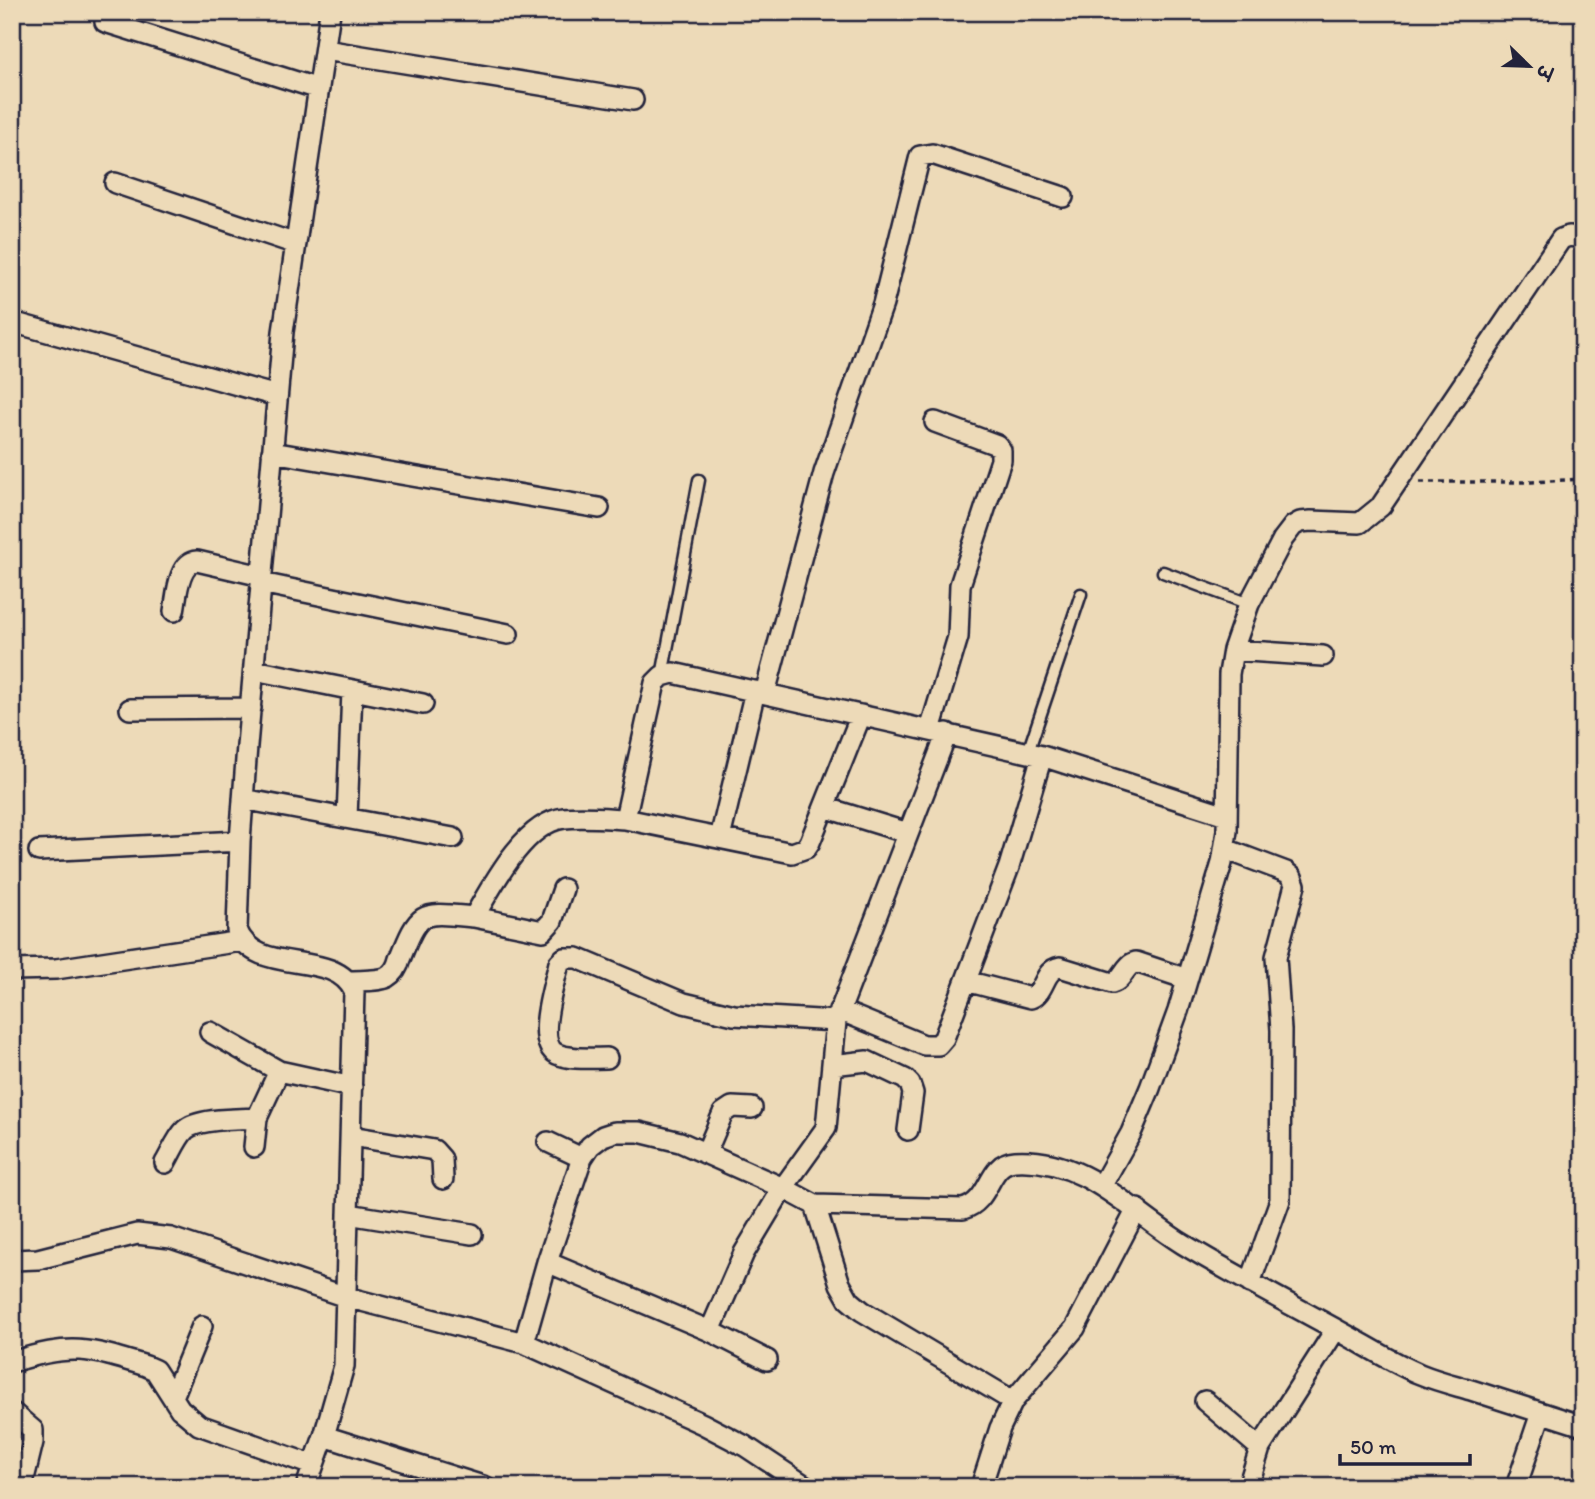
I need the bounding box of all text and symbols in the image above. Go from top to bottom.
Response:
north arrow [1494,32,1564,102]
text: उ [1530,60,1558,85]
scale bar [1340,1422,1469,1466]
text: 50 m [1350,1434,1397,1459]

